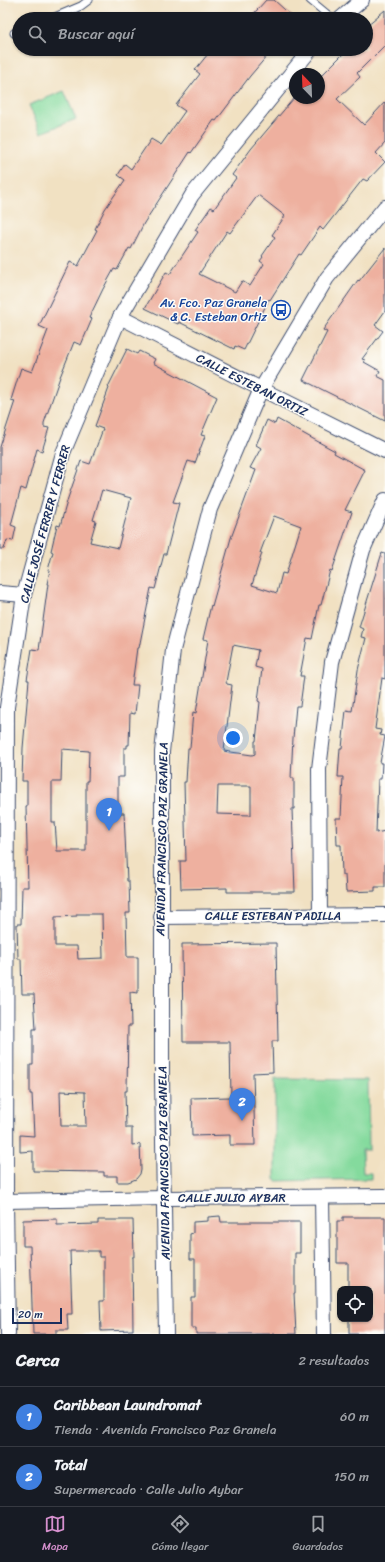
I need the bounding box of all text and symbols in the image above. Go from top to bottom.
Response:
search box [12,12,373,56]
text: Buscar aquí [58,21,135,47]
icon: search [26,23,48,45]
north arrow [289,68,325,104]
place label: Av. Fco. Paz Granela & C. Esteban Ortiz [159,292,268,328]
bus stop icon: Av. Fco. Paz Granela & C. Esteban Ortiz [270,299,292,321]
street label: CALLE ESTEBAN ORTIZ [192,347,313,423]
street label: CALLE JOSÉ FERRER Y FERRER [13,442,77,606]
your location [223,728,243,748]
street label: AVENIDA FRANCISCO PAZ GRANELA [149,742,175,937]
pin: 1 [96,798,122,831]
street label: CALLE ESTEBAN PADILLA [205,905,341,927]
street label: AVENIDA FRANCISCO PAZ GRANELA [151,1066,177,1261]
pin: 2 [229,1088,255,1121]
street label: CALLE JULIO AYBAR [178,1187,286,1209]
map controls [337,1286,373,1322]
button: locate [337,1286,373,1322]
text: 20 m [18,1305,43,1324]
scale bar [12,1306,62,1325]
text: Cerca [16,1345,59,1375]
text: 2 resultados [298,1349,369,1372]
text: Caribbean Laundromat [54,1392,201,1418]
text: 1 [26,1405,32,1428]
text: 60 m [340,1405,369,1428]
text: Tienda · Avenida Francisco Paz Granela [54,1418,276,1441]
text: Total [54,1452,87,1478]
text: 2 [25,1465,33,1488]
text: 150 m [334,1465,369,1488]
text: Supermercado · Calle Julio Aybar [54,1478,243,1501]
tab: Mapa [42,1513,68,1556]
tab: Cómo llegar [152,1513,209,1556]
tab: Guardados [292,1513,343,1556]

